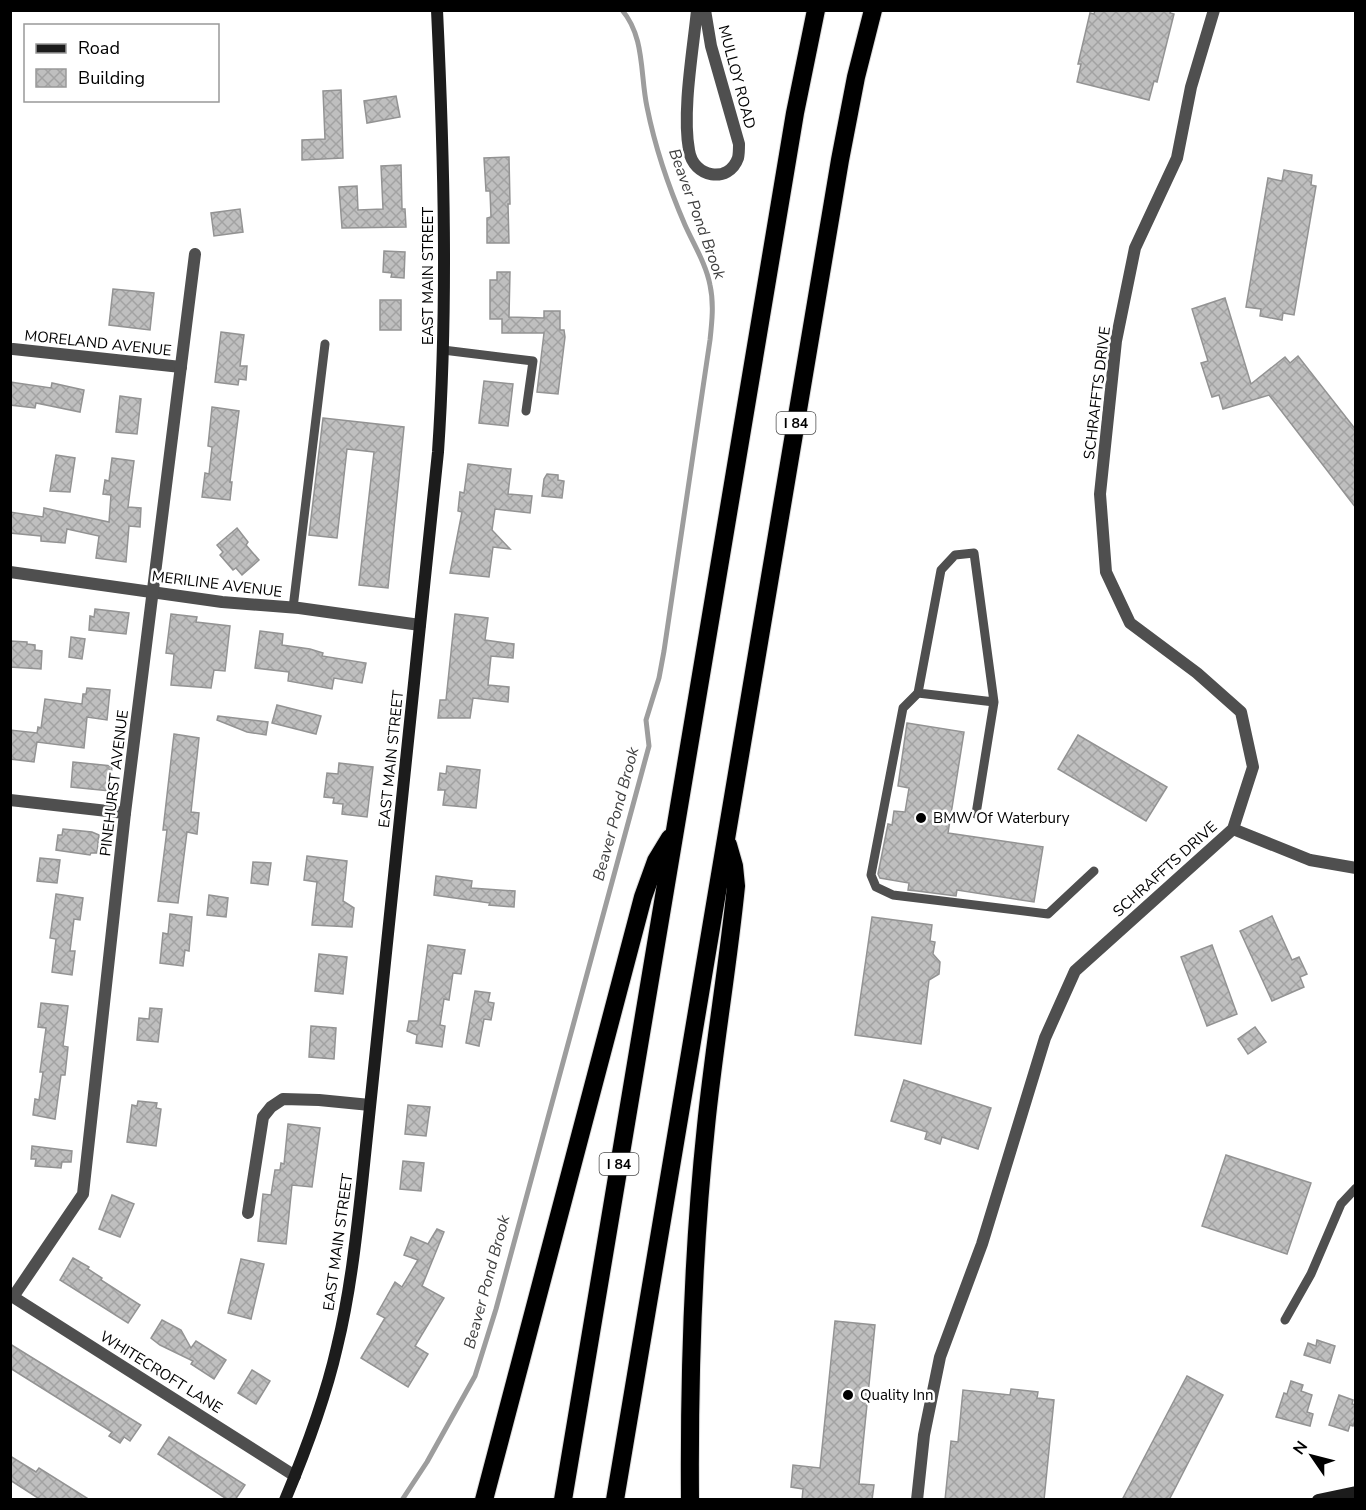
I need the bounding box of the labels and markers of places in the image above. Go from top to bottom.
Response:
place label: BMW Of Waterbury [933,808,1070,828]
marker: BMW Of Waterbury [914,811,928,825]
place label: Quality Inn [860,1385,934,1405]
marker: Quality Inn [841,1388,855,1402]

